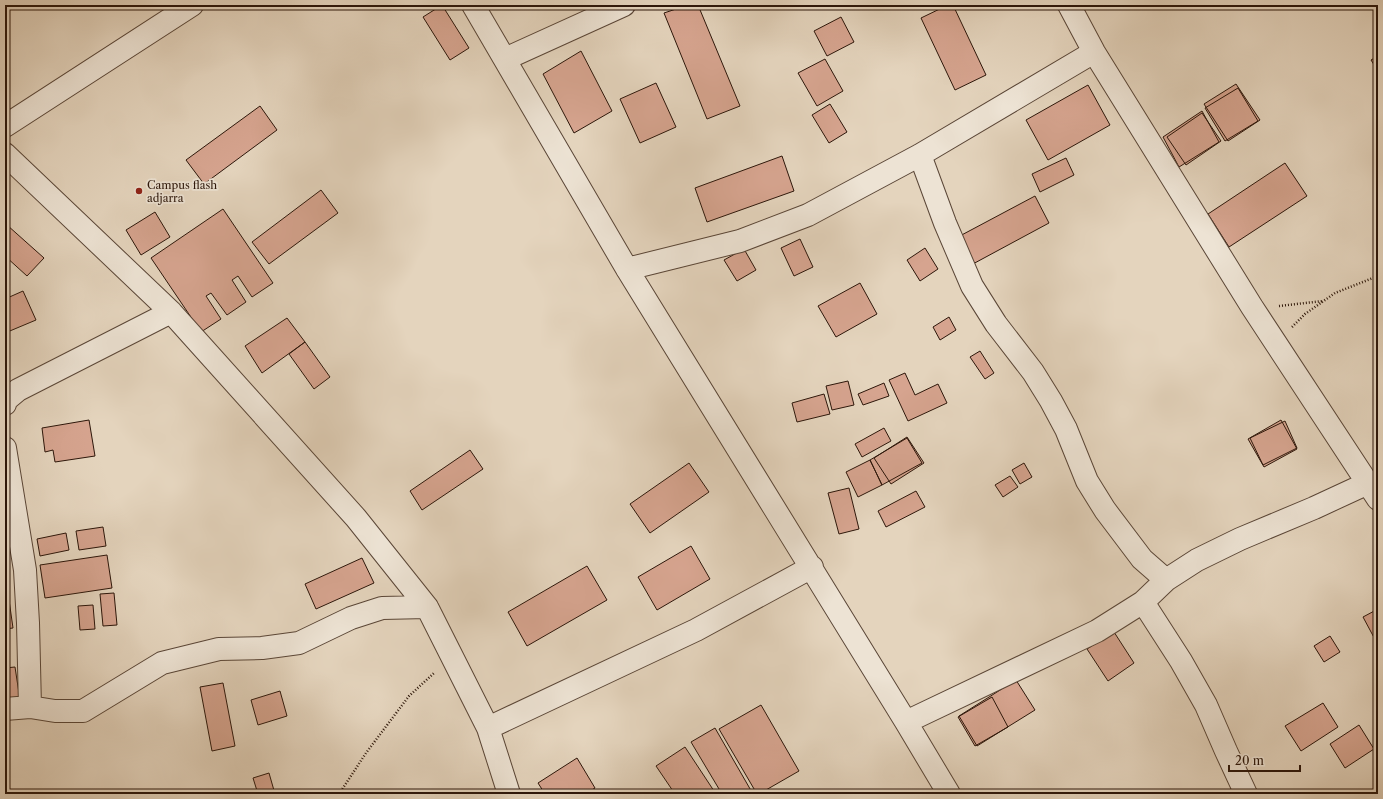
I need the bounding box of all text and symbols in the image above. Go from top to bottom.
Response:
place label: Campus flash adjarra [147,178,217,205]
marker: Campus flash adjarra [134,186,144,196]
scale bar [1229,747,1300,773]
text: 20 m [1235,753,1264,768]

